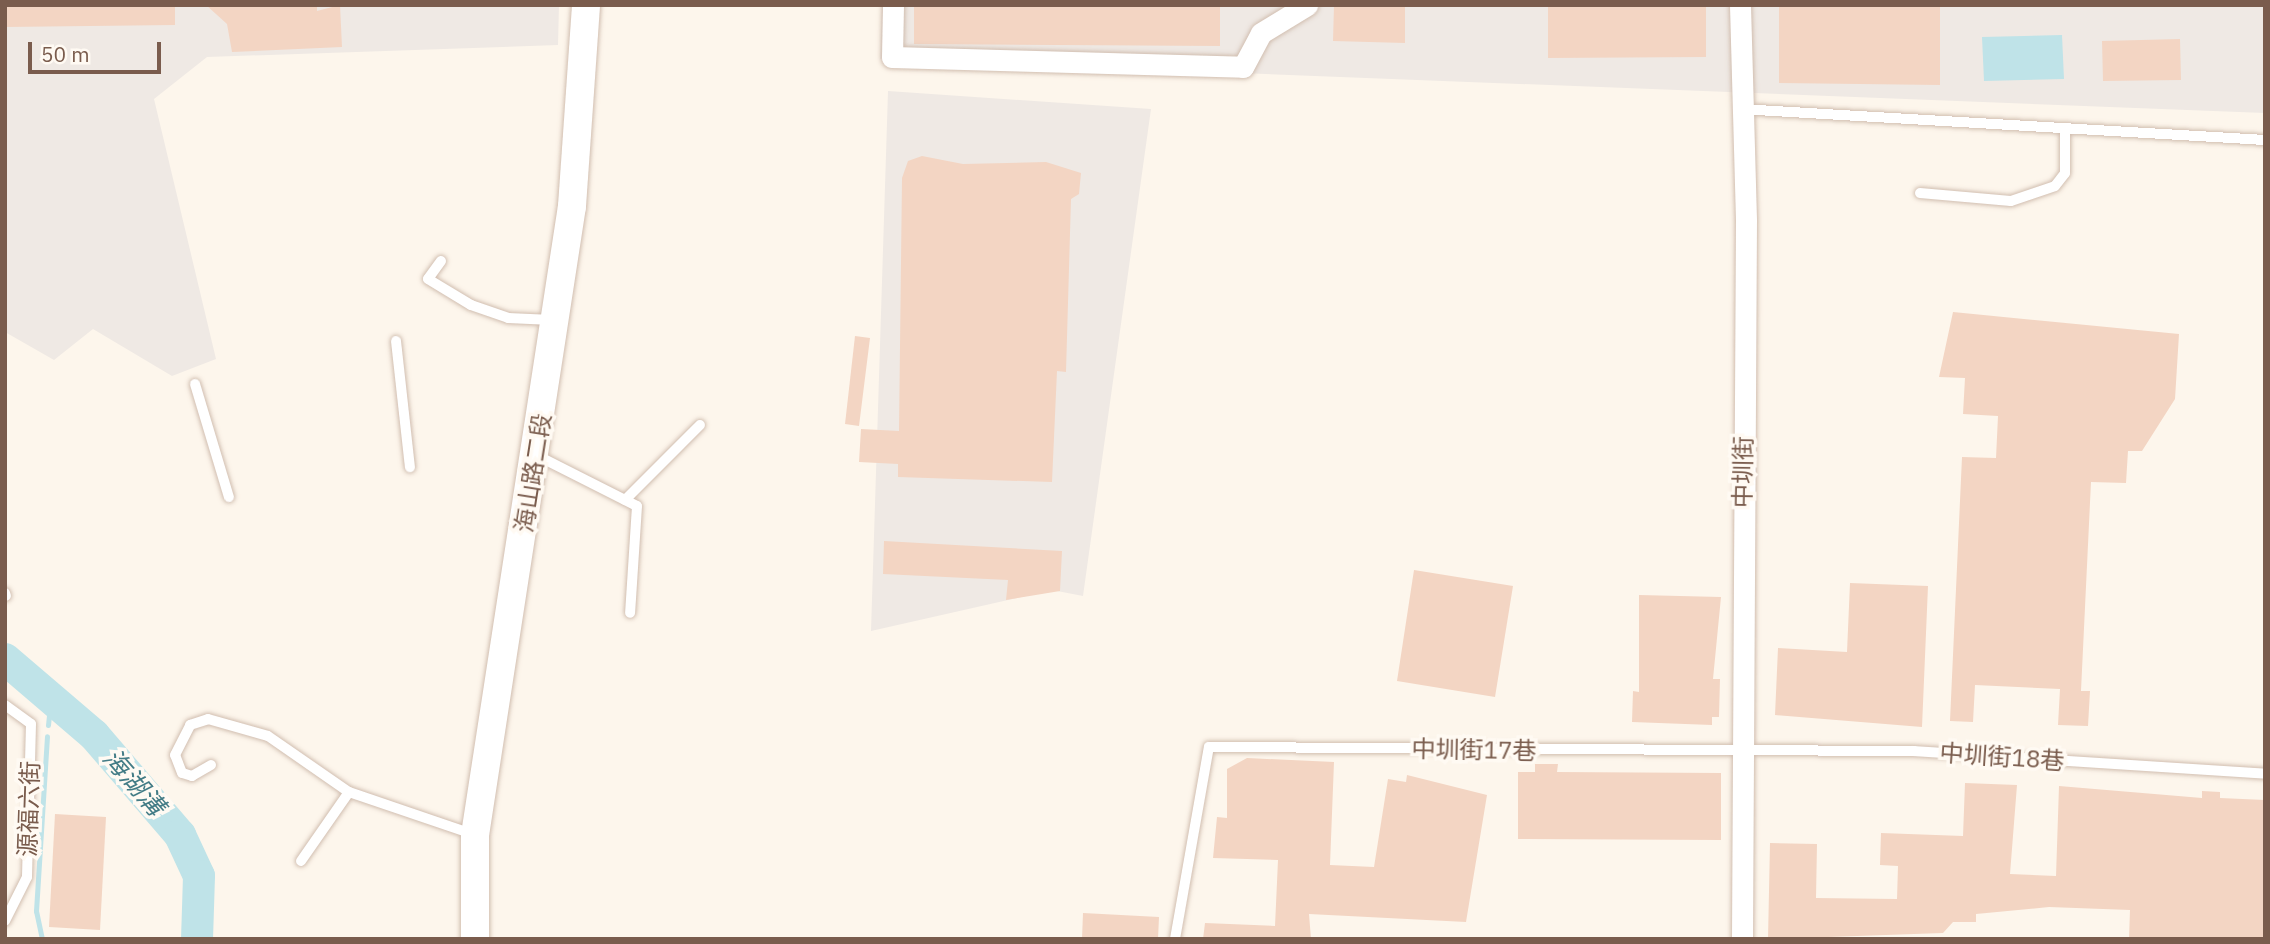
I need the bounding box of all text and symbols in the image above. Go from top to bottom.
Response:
scale bar [32,28,164,72]
text: 50 m [41,40,90,68]
street label: 海山路二段 [509,411,557,535]
street label: 中圳街 [1728,436,1758,508]
street label: 中圳街17巷 [1411,735,1537,765]
street label: 中圳街18巷 [1939,738,2065,776]
water label: 海湖溝 [97,742,171,822]
street label: 源福六街 [13,761,45,857]

